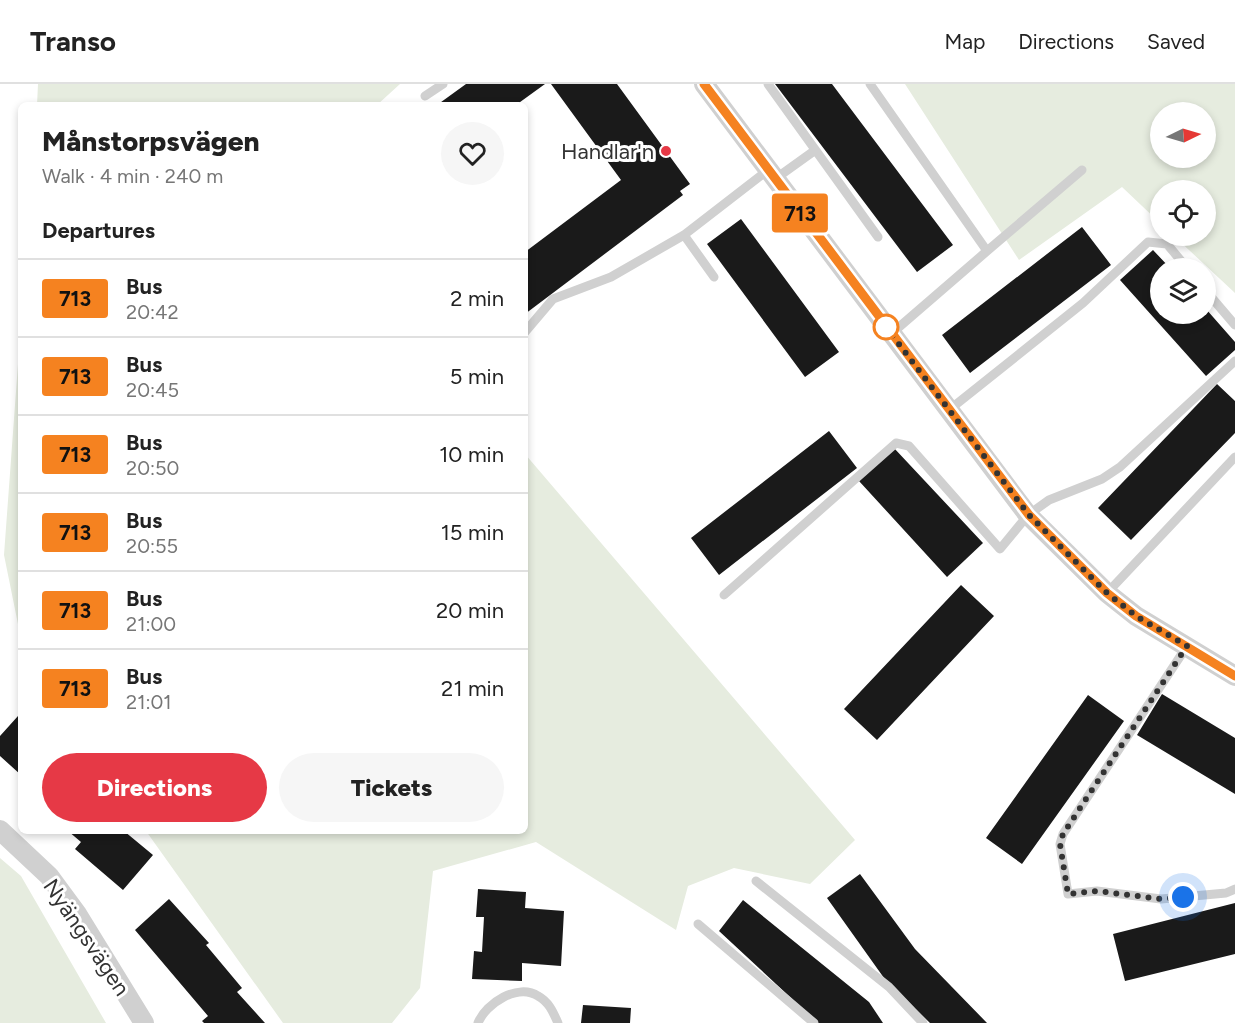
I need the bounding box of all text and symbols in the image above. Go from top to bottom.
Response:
text: Transo [30,24,116,58]
text: Map [944,29,985,54]
text: Directions [1018,29,1114,54]
text: Saved [1147,29,1205,54]
north arrow [1150,102,1216,168]
map controls [1150,102,1216,324]
button: heart [441,122,504,185]
text: Månstorpsvägen [42,124,260,158]
place label: Handlar'n [561,138,654,165]
marker: Handlar'n [659,144,673,158]
text: Walk · 4 min · 240 m [42,164,223,188]
button: locate [1150,180,1216,246]
line badge: 713 [766,194,834,232]
text: 713 [784,201,816,226]
text: Departures [42,217,155,244]
button: layers [1150,258,1216,324]
text: Bus [126,273,162,300]
text: 2 min [450,285,504,312]
text: 713 [59,286,91,311]
text: 20:42 [126,300,179,324]
unlabelled marker [873,314,899,340]
text: Bus [126,351,162,378]
text: 5 min [450,363,504,390]
text: 713 [59,364,91,389]
text: 20:45 [126,378,179,402]
text: Bus [126,429,162,456]
text: 10 min [439,441,504,468]
text: 713 [59,442,91,467]
text: 20:50 [126,456,179,480]
text: Bus [126,507,162,534]
text: 15 min [441,519,504,546]
text: 713 [59,520,91,545]
text: 20:55 [126,534,178,558]
text: Bus [126,585,162,612]
text: 20 min [436,597,504,624]
text: 713 [59,598,91,623]
text: 21:00 [126,612,176,636]
text: Bus [126,663,162,690]
text: 21 min [441,675,504,702]
text: 713 [59,676,91,701]
text: 21:01 [126,690,172,714]
button: Directions [42,753,267,822]
button: Tickets [279,753,504,822]
street label: Nyängsvägen [38,874,136,1001]
your location [1168,882,1198,912]

